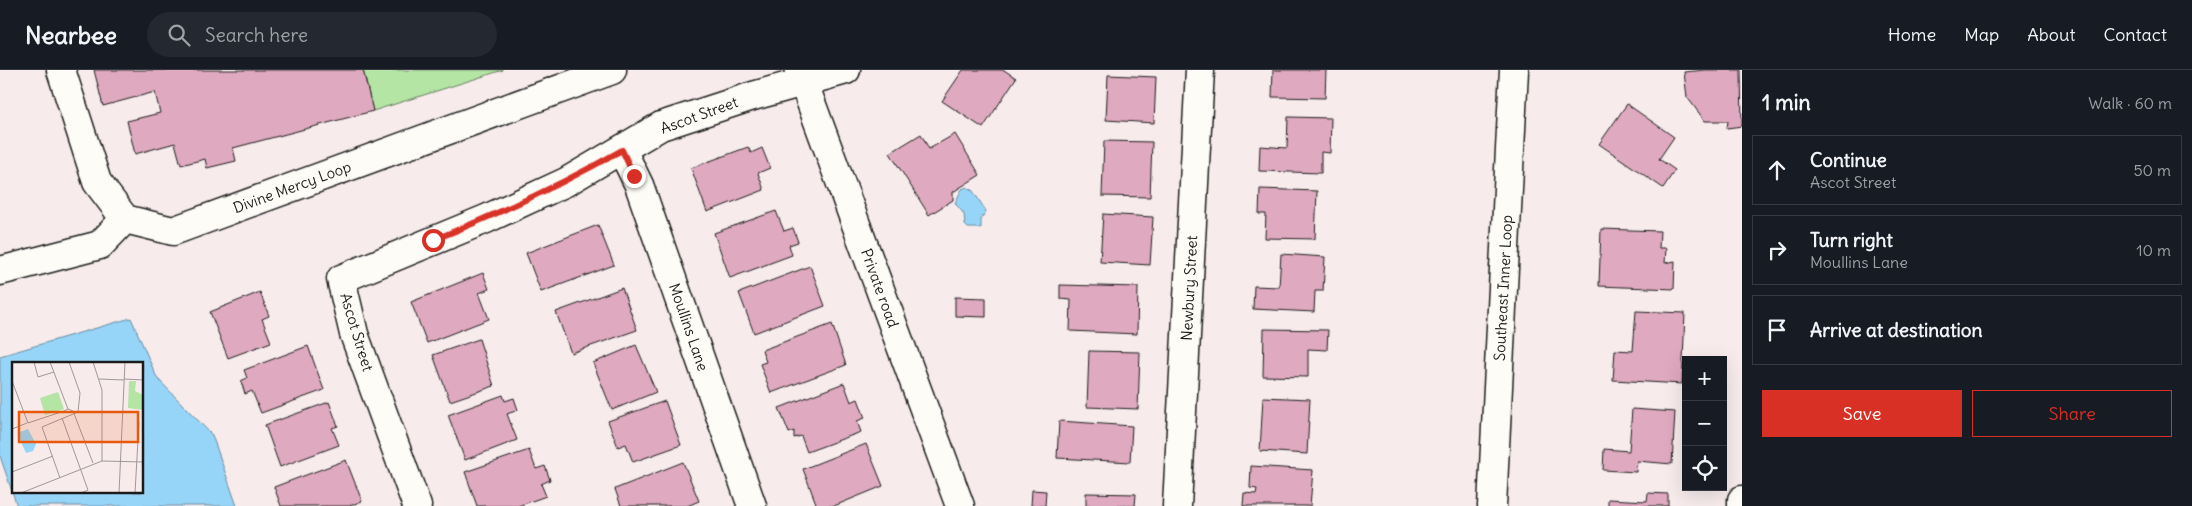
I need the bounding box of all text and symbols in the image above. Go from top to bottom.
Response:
search box [147,12,497,57]
text: Nearbee [25,20,117,50]
icon: search [165,21,193,49]
text: Search here [205,23,308,47]
text: Home [1888,23,1936,46]
text: Map [1964,23,1999,46]
text: About [2027,23,2075,46]
text: Contact [2103,23,2167,46]
text: 1 min [1762,89,1811,116]
street label: Ascot Street [658,92,740,138]
text: Walk · 60 m [2088,93,2172,113]
text: Continue [1810,148,1887,172]
icon: ahead [1763,156,1791,184]
street label: Divine Mercy Loop [230,157,354,217]
text: 50 m [2133,160,2171,180]
route end [623,165,646,188]
text: Ascot Street [1810,172,1896,192]
street label: Southeast Inner Loop [1490,214,1516,362]
text: Turn right [1810,228,1893,252]
route start [422,229,445,252]
street label: Newbury Street [1177,235,1201,341]
icon: right [1763,236,1791,264]
text: 10 m [2136,240,2171,260]
street label: Private road [857,246,903,330]
text: Moullins Lane [1810,252,1908,272]
street label: Moullins Lane [665,281,713,373]
street label: Ascot Street [336,291,378,373]
icon: arrive [1763,316,1791,344]
text: Arrive at destination [1810,318,1983,342]
map controls [1682,356,1727,491]
button: + [1682,356,1727,401]
inset map [12,362,144,494]
button: Save [1762,390,1962,437]
button: Share [1972,390,2172,437]
button: − [1682,401,1727,446]
button: locate [1682,446,1727,491]

